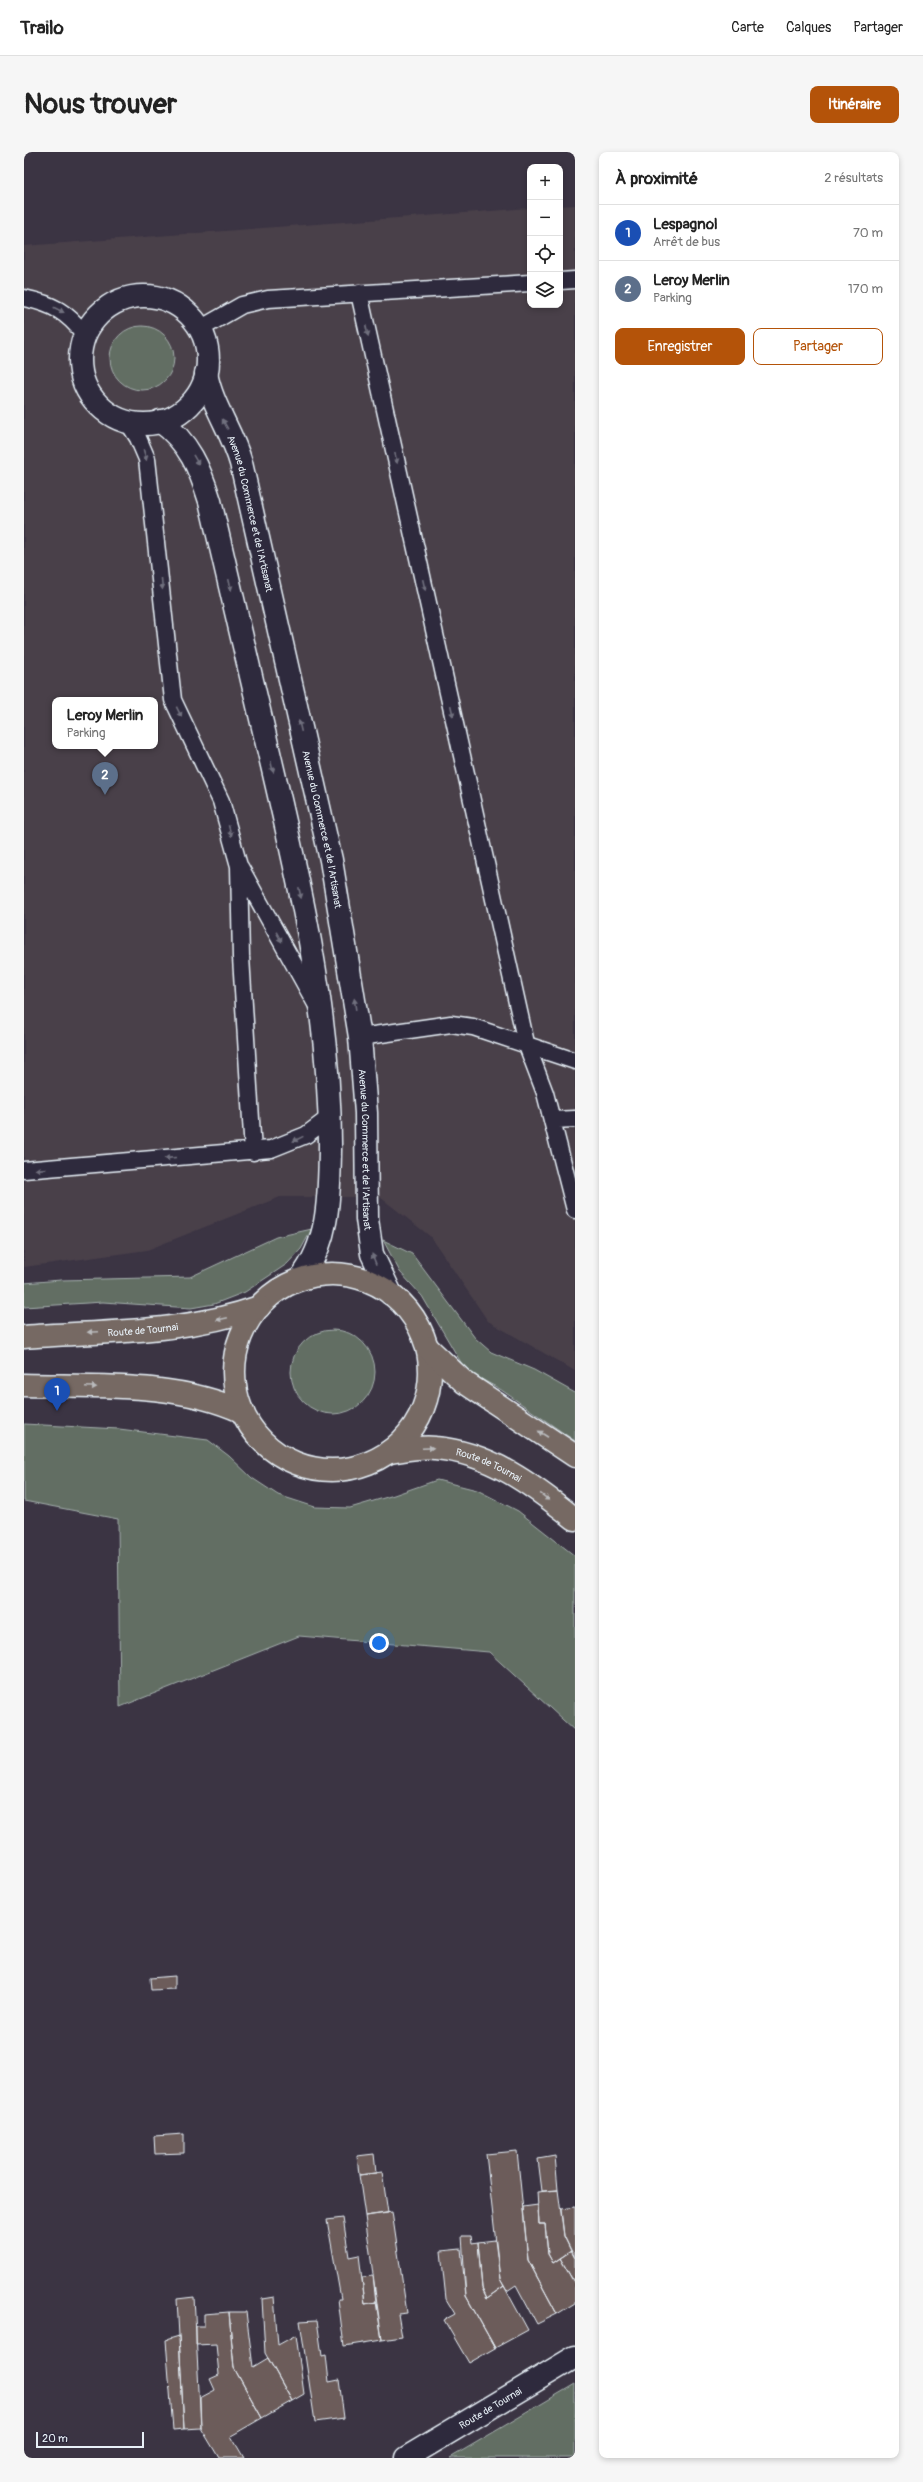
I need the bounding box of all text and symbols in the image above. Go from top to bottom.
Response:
text: Trailo [20,16,64,40]
text: Carte [731,19,764,36]
text: Calques [786,19,831,36]
text: Partager [853,19,903,36]
button: Itinéraire [810,86,899,123]
text: Nous trouver [24,87,177,122]
map controls [527,164,563,308]
button: + [527,164,563,200]
text: À proximité [615,168,698,189]
text: 2 résultats [824,170,883,186]
button: − [527,200,563,236]
text: Lespagnol [653,215,718,234]
text: 1 [625,225,631,241]
text: 70 m [853,225,883,241]
text: Arrêt de bus [653,234,720,250]
button: locate [527,236,563,272]
text: Leroy Merlin [653,271,730,290]
button: layers [527,272,563,308]
text: 2 [624,281,632,297]
text: 170 m [848,281,883,297]
text: Parking [653,290,692,306]
one-way arrow [53,306,65,313]
one-way arrow [365,325,371,337]
button: Enregistrer [615,328,745,365]
button: Partager [753,328,883,365]
one-way arrow [221,418,228,430]
street label: Avenue du Commerce et de l'Artisanat [224,433,275,594]
one-way arrow [142,449,148,461]
one-way arrow [393,452,399,464]
one-way arrow [192,454,199,466]
one-way arrow [158,578,165,590]
one-way arrow [421,579,427,591]
one-way arrow [227,580,233,592]
popup [52,697,158,749]
one-way arrow [450,705,456,718]
text: Leroy Merlin [67,706,143,725]
one-way arrow [176,706,182,718]
one-way arrow [297,720,303,732]
text: Parking [67,725,105,741]
street label: Avenue du Commerce et de l'Artisanat [299,749,344,910]
one-way arrow [270,760,276,773]
pin: 2 [92,762,118,795]
one-way arrow [227,825,233,837]
one-way arrow [298,887,304,900]
one-way arrow [275,931,282,943]
one-way arrow [352,998,358,1010]
street label: Avenue du Commerce et de l'Artisanat [356,1069,374,1232]
one-way arrow [292,1135,304,1142]
one-way arrow [164,1155,176,1162]
one-way arrow [35,1165,47,1172]
one-way arrow [371,1252,377,1264]
one-way arrow [216,1316,228,1322]
street label: Route de Tournai [107,1321,179,1339]
one-way arrow [87,1329,99,1336]
pin: 1 [44,1378,70,1411]
one-way arrow [85,1384,98,1390]
one-way arrow [537,1430,549,1437]
one-way arrow [422,1445,435,1451]
street label: Route de Tournai [455,1446,523,1485]
one-way arrow [540,1493,551,1501]
your location [369,1633,389,1653]
street label: Route de Tournai [457,2385,524,2432]
scale bar [36,2430,144,2449]
text: 20 m [42,2432,68,2445]

